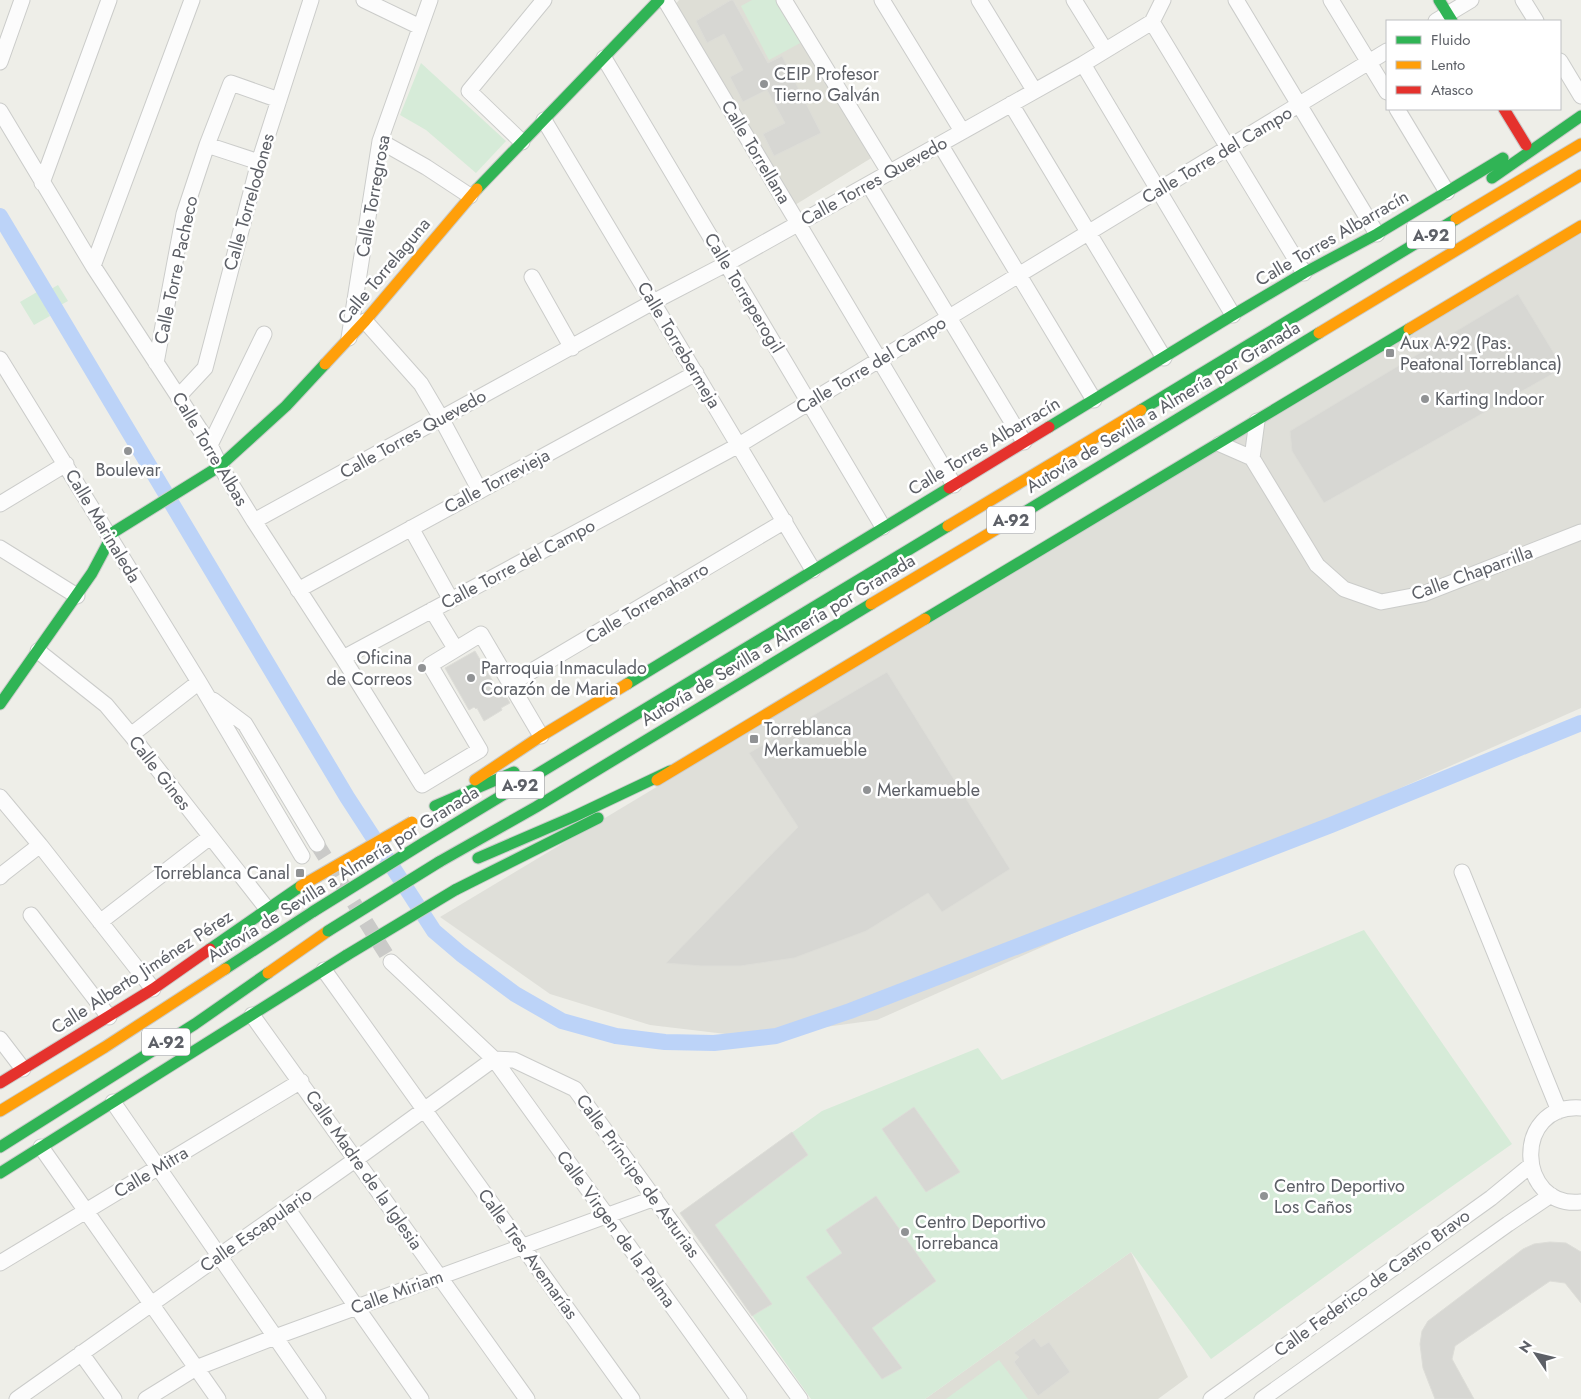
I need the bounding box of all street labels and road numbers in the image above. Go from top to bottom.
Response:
street label: Calle Torrellana [715,95,797,209]
street label: Calle Torre del Campo [1137,100,1297,210]
street label: Calle Torrelodones [217,130,281,274]
street label: Calle Torres Quevedo [796,130,952,232]
street label: Calle Torregrosa [349,133,397,259]
street label: Calle Torres Albarracín [1251,183,1413,293]
street label: Calle Torre Pacheco [148,193,204,346]
street label: Calle Torrelaguna [332,212,436,330]
road number: A-92 [1407,222,1455,248]
street label: Calle Torreperogil [698,228,790,358]
street label: Calle Torrebermeja [631,277,727,413]
street label: Calle Torre del Campo [791,310,951,420]
street label: Autovía de Sevilla a Almería por Granada [1021,314,1305,500]
street label: Calle Torres Quevedo [335,383,491,485]
street label: Calle Torre Albas [166,387,254,511]
street label: Calle Torres Albarracín [903,390,1065,502]
street label: Calle Torrevieja [439,442,555,520]
street label: Calle Marinaleda [59,464,147,588]
road number: A-92 [987,506,1035,534]
street label: Calle Torre del Campo [436,512,600,616]
street label: Calle Chaparrilla [1408,539,1536,607]
street label: Autovía de Sevilla a Almería por Granada [636,547,920,733]
street label: Calle Torrenaharro [580,556,714,650]
street label: Calle Gines [122,730,198,816]
road number: A-92 [496,772,544,798]
street label: Autovía de Sevilla a Almería por Granada [202,779,484,969]
street label: Calle Alberto Jiménez Pérez [46,903,238,1040]
road number: A-92 [142,1028,190,1056]
street label: Calle Madre de la Iglesia [299,1085,429,1255]
street label: Calle Príncipe de Asturias [570,1089,706,1263]
street label: Calle Mitra [109,1140,193,1204]
street label: Calle Virgen de la Palma [550,1145,682,1313]
street label: Calle Escapulario [195,1182,317,1278]
street label: Calle Tres Avemarías [472,1183,584,1325]
street label: Calle Federico de Castro Bravo [1269,1203,1476,1363]
street label: Calle Miriam [347,1263,447,1321]

